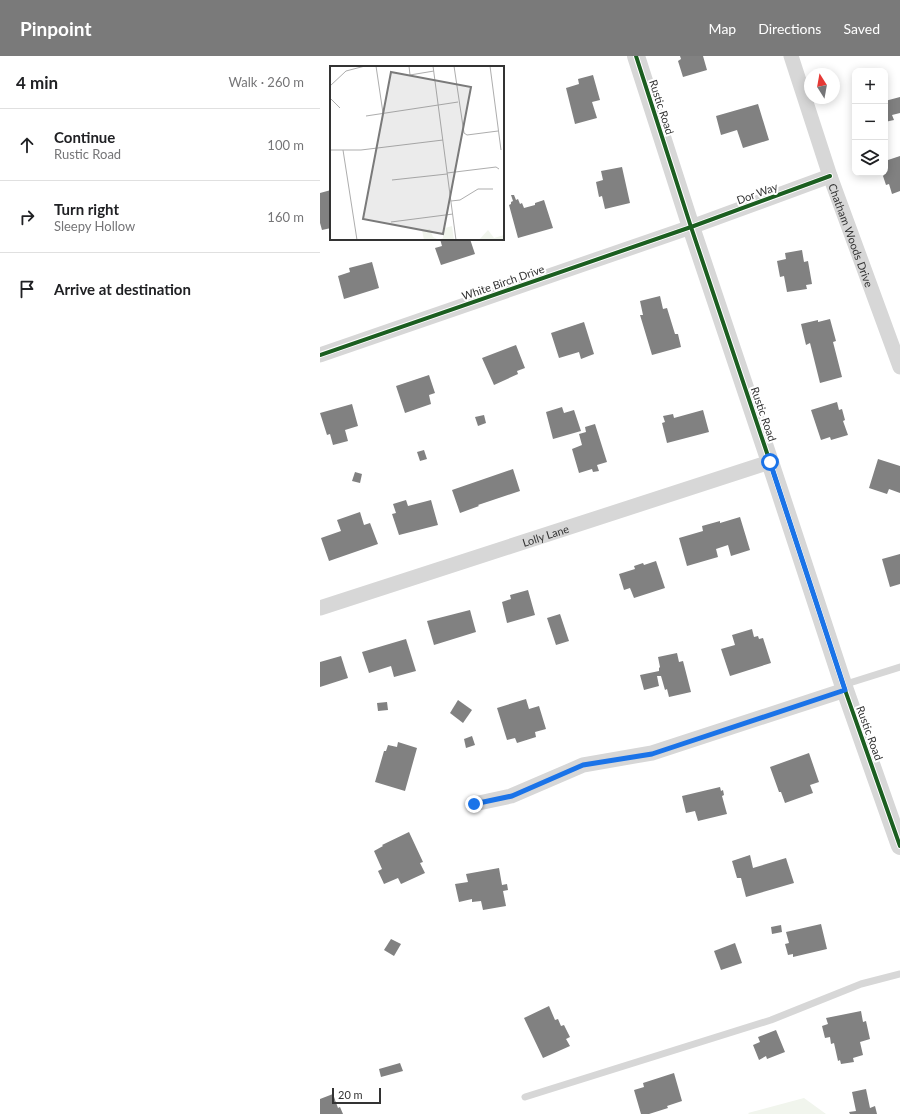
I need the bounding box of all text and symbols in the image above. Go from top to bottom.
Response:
text: Pinpoint [20,17,91,40]
text: Map [709,20,736,37]
text: Directions [758,20,821,37]
text: Saved [843,20,880,37]
inset map [330,66,504,240]
north arrow [804,68,840,104]
map controls [852,68,888,176]
button: + [852,68,888,104]
text: 4 min [16,72,58,93]
text: Walk · 260 m [228,74,304,90]
street label: Rustic Road [647,78,677,136]
button: − [852,104,888,140]
text: Continue [54,128,115,146]
icon: ahead [16,134,38,156]
text: 100 m [267,137,304,153]
button: layers [852,140,888,176]
text: Rustic Road [54,146,121,162]
street label: Dor Way [735,179,780,206]
street label: Chatham Woods Drive [827,181,877,289]
text: Turn right [54,200,119,218]
icon: right [16,206,38,228]
text: 160 m [267,209,304,225]
text: Sleepy Hollow [54,218,135,234]
street label: White Birch Drive [460,262,546,302]
icon: arrive [16,278,38,300]
text: Arrive at destination [54,280,191,298]
street label: Rustic Road [749,385,779,443]
route start [761,453,779,471]
street label: Lolly Lane [521,521,570,548]
street label: Rustic Road [854,704,886,762]
route end [465,795,483,813]
scale bar [332,1086,381,1105]
text: 20 m [338,1088,363,1101]

